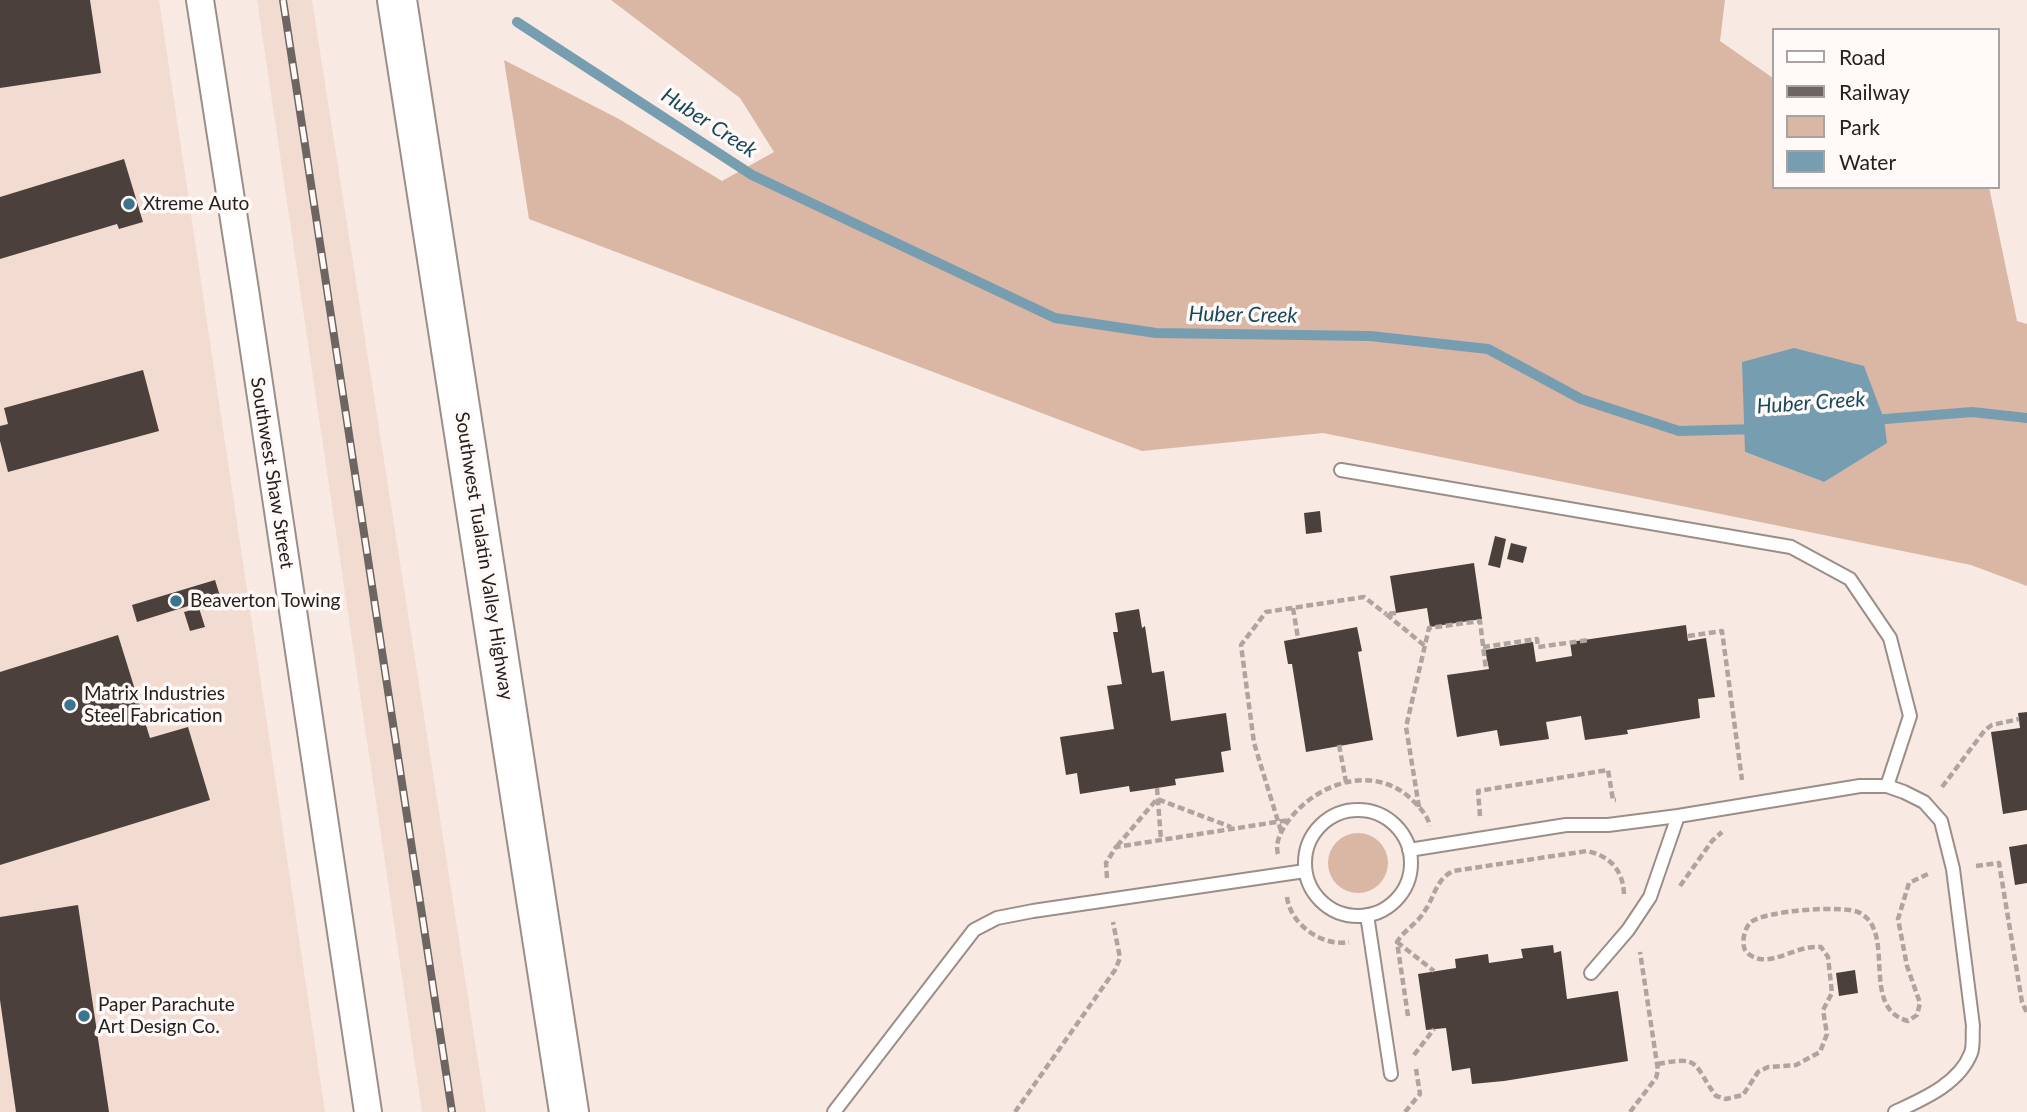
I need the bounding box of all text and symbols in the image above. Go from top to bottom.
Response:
legend [1772,28,1999,189]
text: Road [1839,44,1886,69]
text: Railway [1839,79,1910,104]
water label: Huber Creek [656,83,762,163]
text: Park [1839,114,1880,139]
text: Water [1839,149,1896,174]
place label: Xtreme Auto [143,193,249,215]
marker: Xtreme Auto [121,196,137,212]
water label: Huber Creek [1188,301,1298,329]
street label: Southwest Shaw Street [246,376,298,570]
water label: Huber Creek [1756,387,1866,419]
street label: Southwest Tualatin Valley Highway [450,410,518,702]
place label: Beaverton Towing [190,590,340,612]
marker: Beaverton Towing [168,593,184,609]
place label: Matrix Industries Steel Fabrication [84,683,225,727]
marker: Matrix Industries Steel Fabrication [62,697,78,713]
place label: Paper Parachute Art Design Co. [98,994,235,1038]
marker: Paper Parachute Art Design Co. [76,1008,92,1024]

